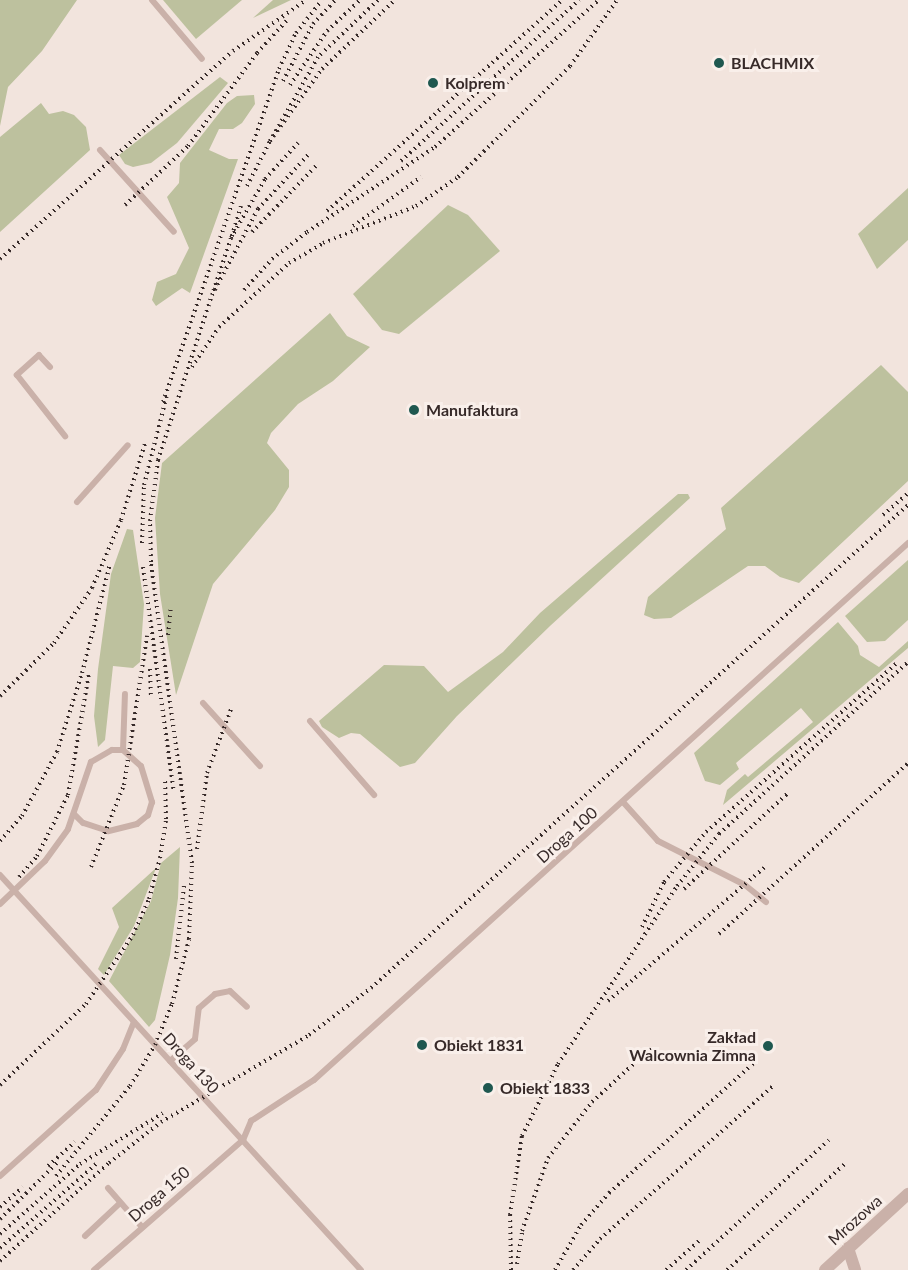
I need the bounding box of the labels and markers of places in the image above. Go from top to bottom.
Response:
place label: BLACHMIX [731,53,814,73]
marker: BLACHMIX [712,56,726,70]
place label: Kolprem [445,73,505,93]
marker: Kolprem [426,76,440,90]
place label: Manufaktura [426,400,518,420]
marker: Manufaktura [407,403,421,417]
place label: Zakład Walcownia Zimna [629,1027,756,1065]
place label: Obiekt 1831 [434,1035,524,1055]
marker: Obiekt 1831 [415,1038,429,1052]
marker: Zakład Walcownia Zimna [761,1039,775,1053]
place label: Obiekt 1833 [500,1078,590,1098]
marker: Obiekt 1833 [481,1081,495,1095]

